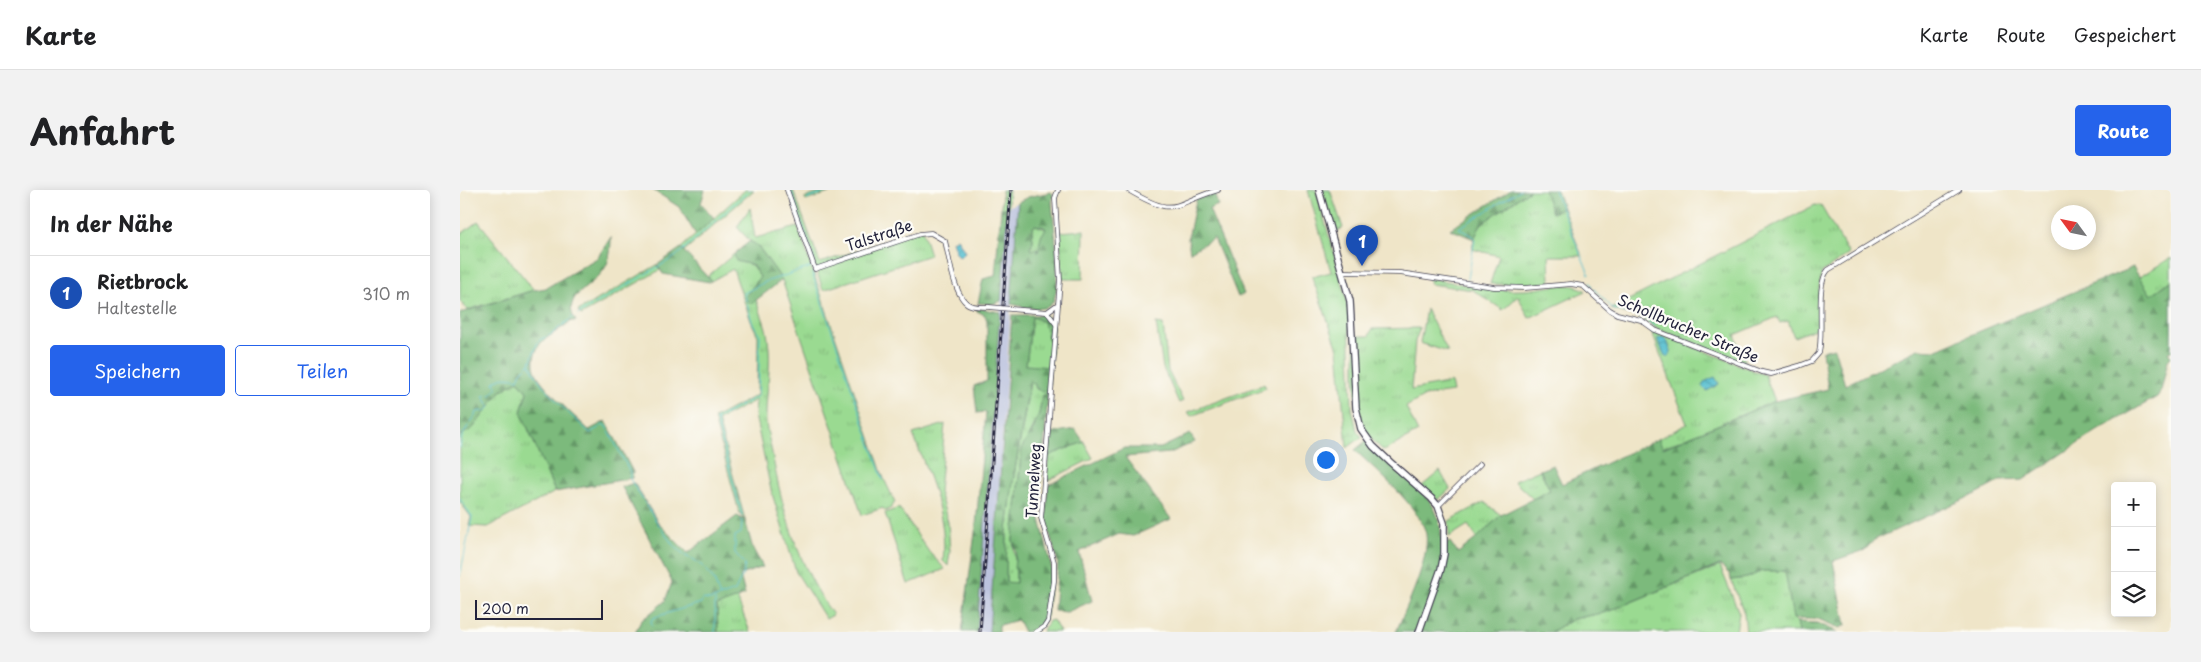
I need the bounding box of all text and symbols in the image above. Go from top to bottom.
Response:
text: Karte [25,17,97,53]
text: Karte [1920,21,1968,48]
text: Route [1996,21,2046,48]
text: Gespeichert [2074,21,2176,48]
text: Anfahrt [30,104,175,157]
button: Route [2075,105,2171,156]
north arrow [2051,205,2096,250]
text: In der Nähe [50,207,172,239]
street label: Talstraße [842,213,915,256]
pin: 1 [1346,225,1378,266]
text: Rietbrock [97,267,188,295]
text: 1 [62,281,70,305]
text: 310 m [362,281,410,305]
street label: Schollbrucher Straße [1614,287,1763,368]
text: Haltestelle [97,295,177,319]
button: Speichern [50,345,225,396]
button: Teilen [235,345,410,396]
street label: Tunnelweg [1019,443,1046,519]
your location [1313,447,1339,473]
map controls [2111,482,2156,617]
button: + [2111,482,2156,527]
button: − [2111,527,2156,572]
button: layers [2111,572,2156,617]
scale bar [475,597,602,620]
text: 200 m [482,598,529,619]

